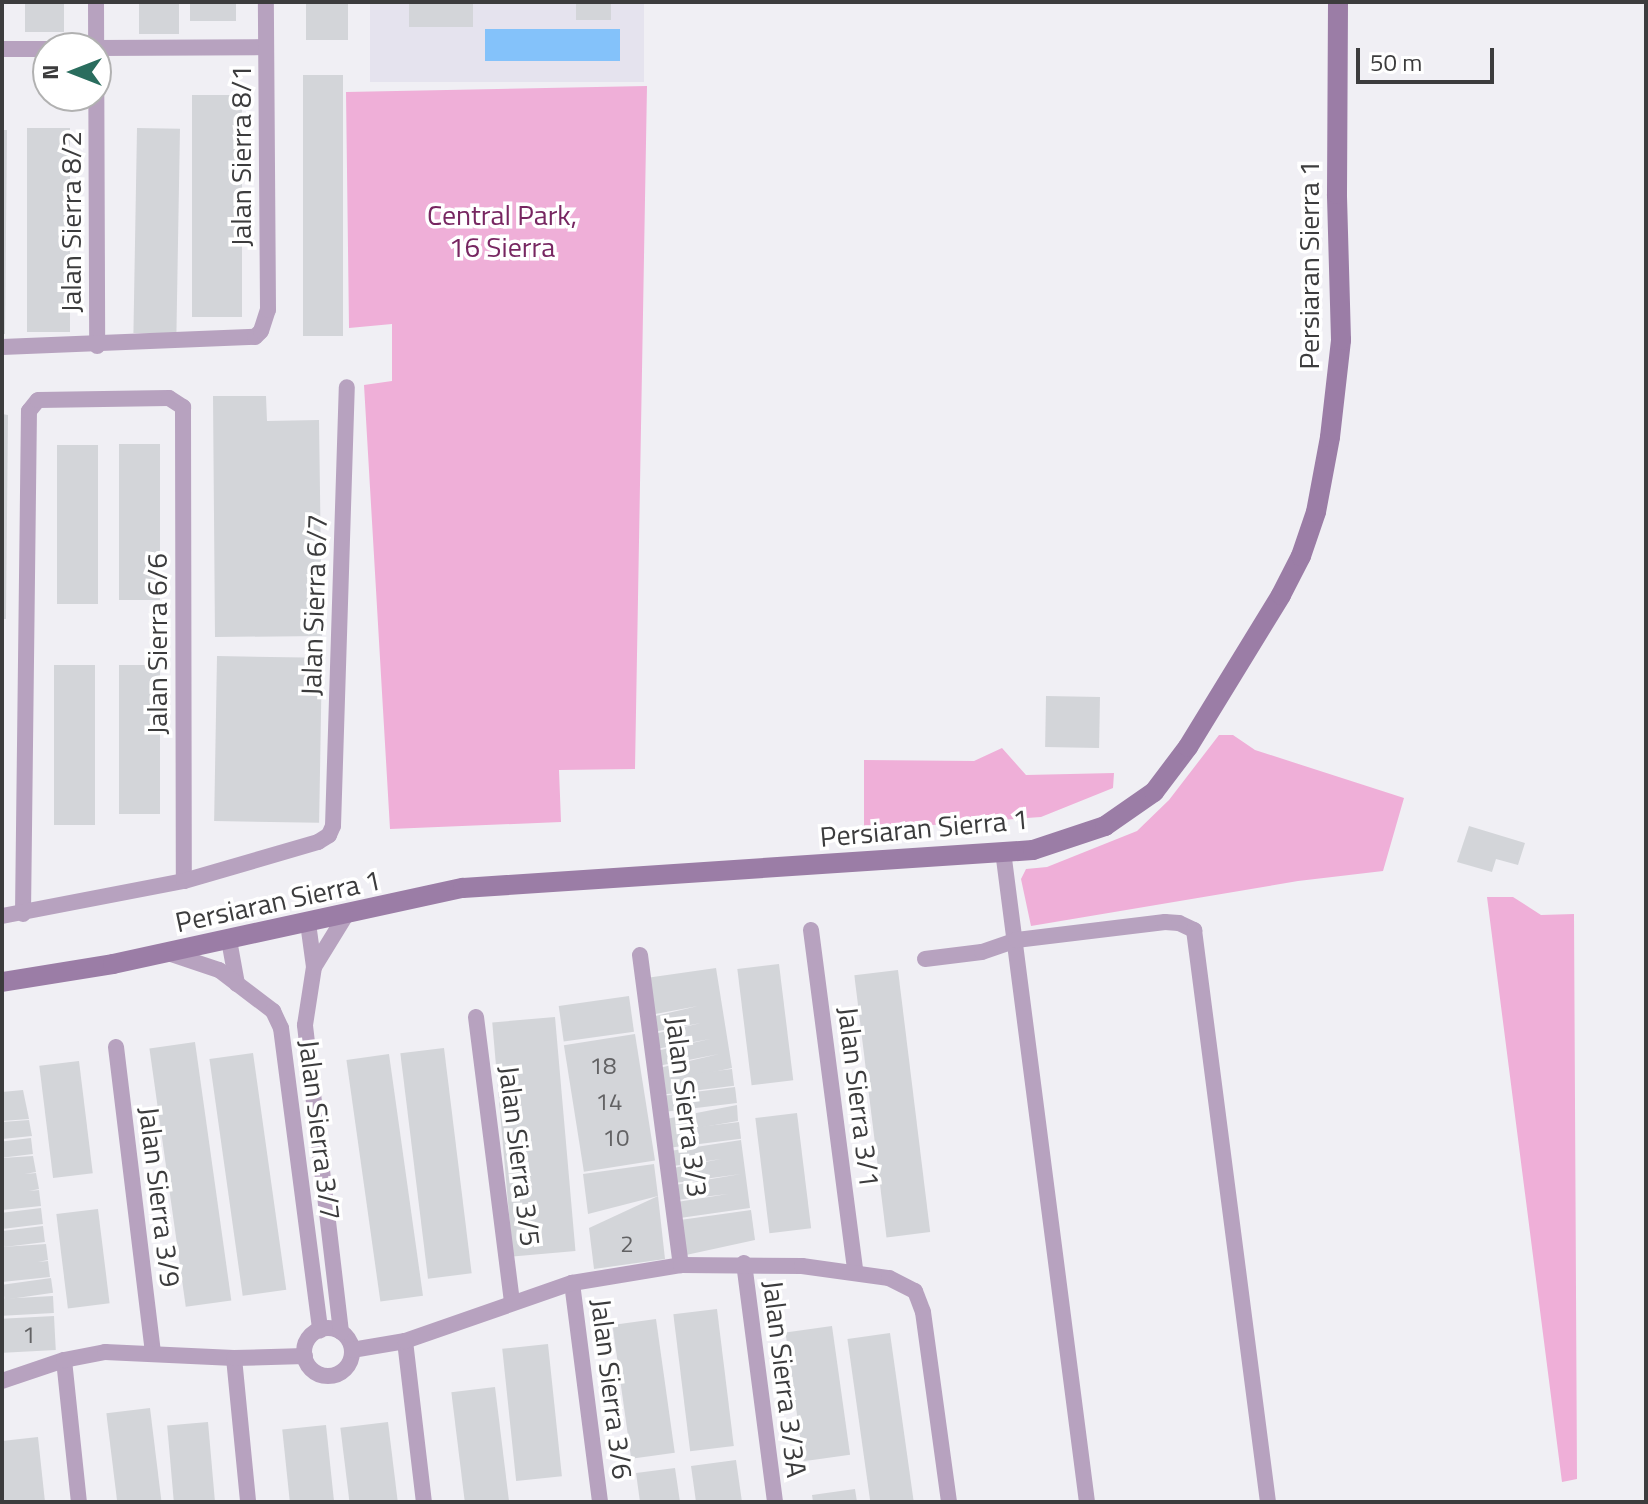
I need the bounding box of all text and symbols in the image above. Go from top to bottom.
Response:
north arrow [32,32,112,112]
scale bar [1360,32,1498,82]
text: 50 m [1370,44,1422,80]
text: N [33,64,67,80]
street label: Jalan Sierra 8/1 [224,65,258,247]
street label: Jalan Sierra 8/2 [54,131,88,313]
street label: Persiaran Sierra 1 [1292,160,1326,370]
park label: Central Park, 16 Sierra [427,198,577,264]
street label: Jalan Sierra 6/7 [294,514,334,696]
street label: Jalan Sierra 6/6 [140,553,174,735]
street label: Persiaran Sierra 1 [818,802,1030,854]
street label: Persiaran Sierra 1 [172,863,384,939]
street label: Jalan Sierra 3/1 [831,1005,887,1189]
street label: Jalan Sierra 3/3 [659,1015,715,1199]
street label: Jalan Sierra 3/7 [292,1038,348,1222]
house number: 18 [590,1052,616,1080]
street label: Jalan Sierra 3/5 [492,1064,548,1248]
house number: 14 [596,1088,622,1116]
street label: Jalan Sierra 3/9 [132,1105,188,1289]
house number: 10 [603,1124,629,1152]
house number: 2 [620,1230,634,1258]
street label: Jalan Sierra 3/3A [756,1278,814,1480]
street label: Jalan Sierra 3/6 [584,1297,640,1481]
house number: 1 [22,1321,36,1349]

